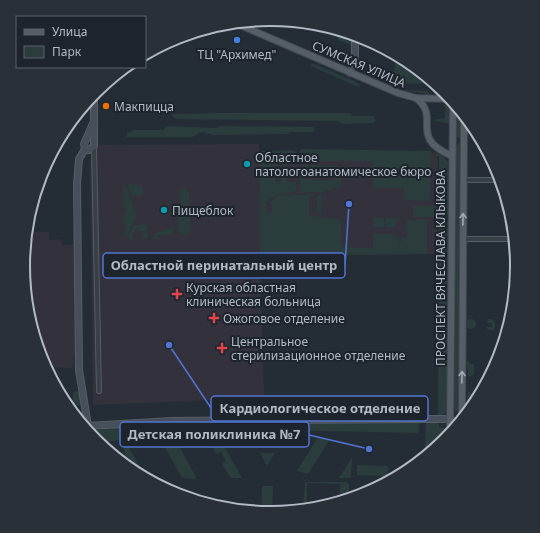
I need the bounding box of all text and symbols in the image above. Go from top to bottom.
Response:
legend [16,16,146,68]
text: Улица [52,23,87,40]
marker: ТЦ "Архимед" [232,35,242,45]
street label: СУМСКАЯ УЛИЦА [310,37,409,91]
text: Парк [52,43,82,60]
place label: ТЦ "Архимед" [198,46,276,63]
place label: Макпицца [114,98,174,115]
marker: Макпицца [101,101,111,111]
place label: Областное патологоанатомическое бюро [255,149,431,180]
marker: Областное патологоанатомическое бюро [242,159,252,169]
street label: ПРОСПЕКТ ВЯЧЕСЛАВА КЛЫКОВА [432,170,449,366]
place label: Пищеблок [172,202,234,219]
marker: Пищеблок [159,205,169,215]
one-way arrow [459,213,467,226]
callout: Областной перинатальный центр [103,253,345,278]
text: Областной перинатальный центр [111,256,337,274]
place label: Курская областная клиническая больница [186,279,321,310]
marker: Курская областная клиническая больница [171,288,183,300]
place label: Ожоговое отделение [223,310,345,327]
marker: Ожоговое отделение [208,312,220,324]
place label: Центральное стерилизационное отделение [231,333,406,364]
marker: Центральное стерилизационное отделение [216,342,228,354]
one-way arrow [458,371,466,384]
callout: Кардиологическое отделение [211,396,428,421]
text: Кардиологическое отделение [220,399,421,417]
callout: Детская поликлиника №7 [120,422,309,447]
text: Детская поликлиника №7 [128,425,300,443]

